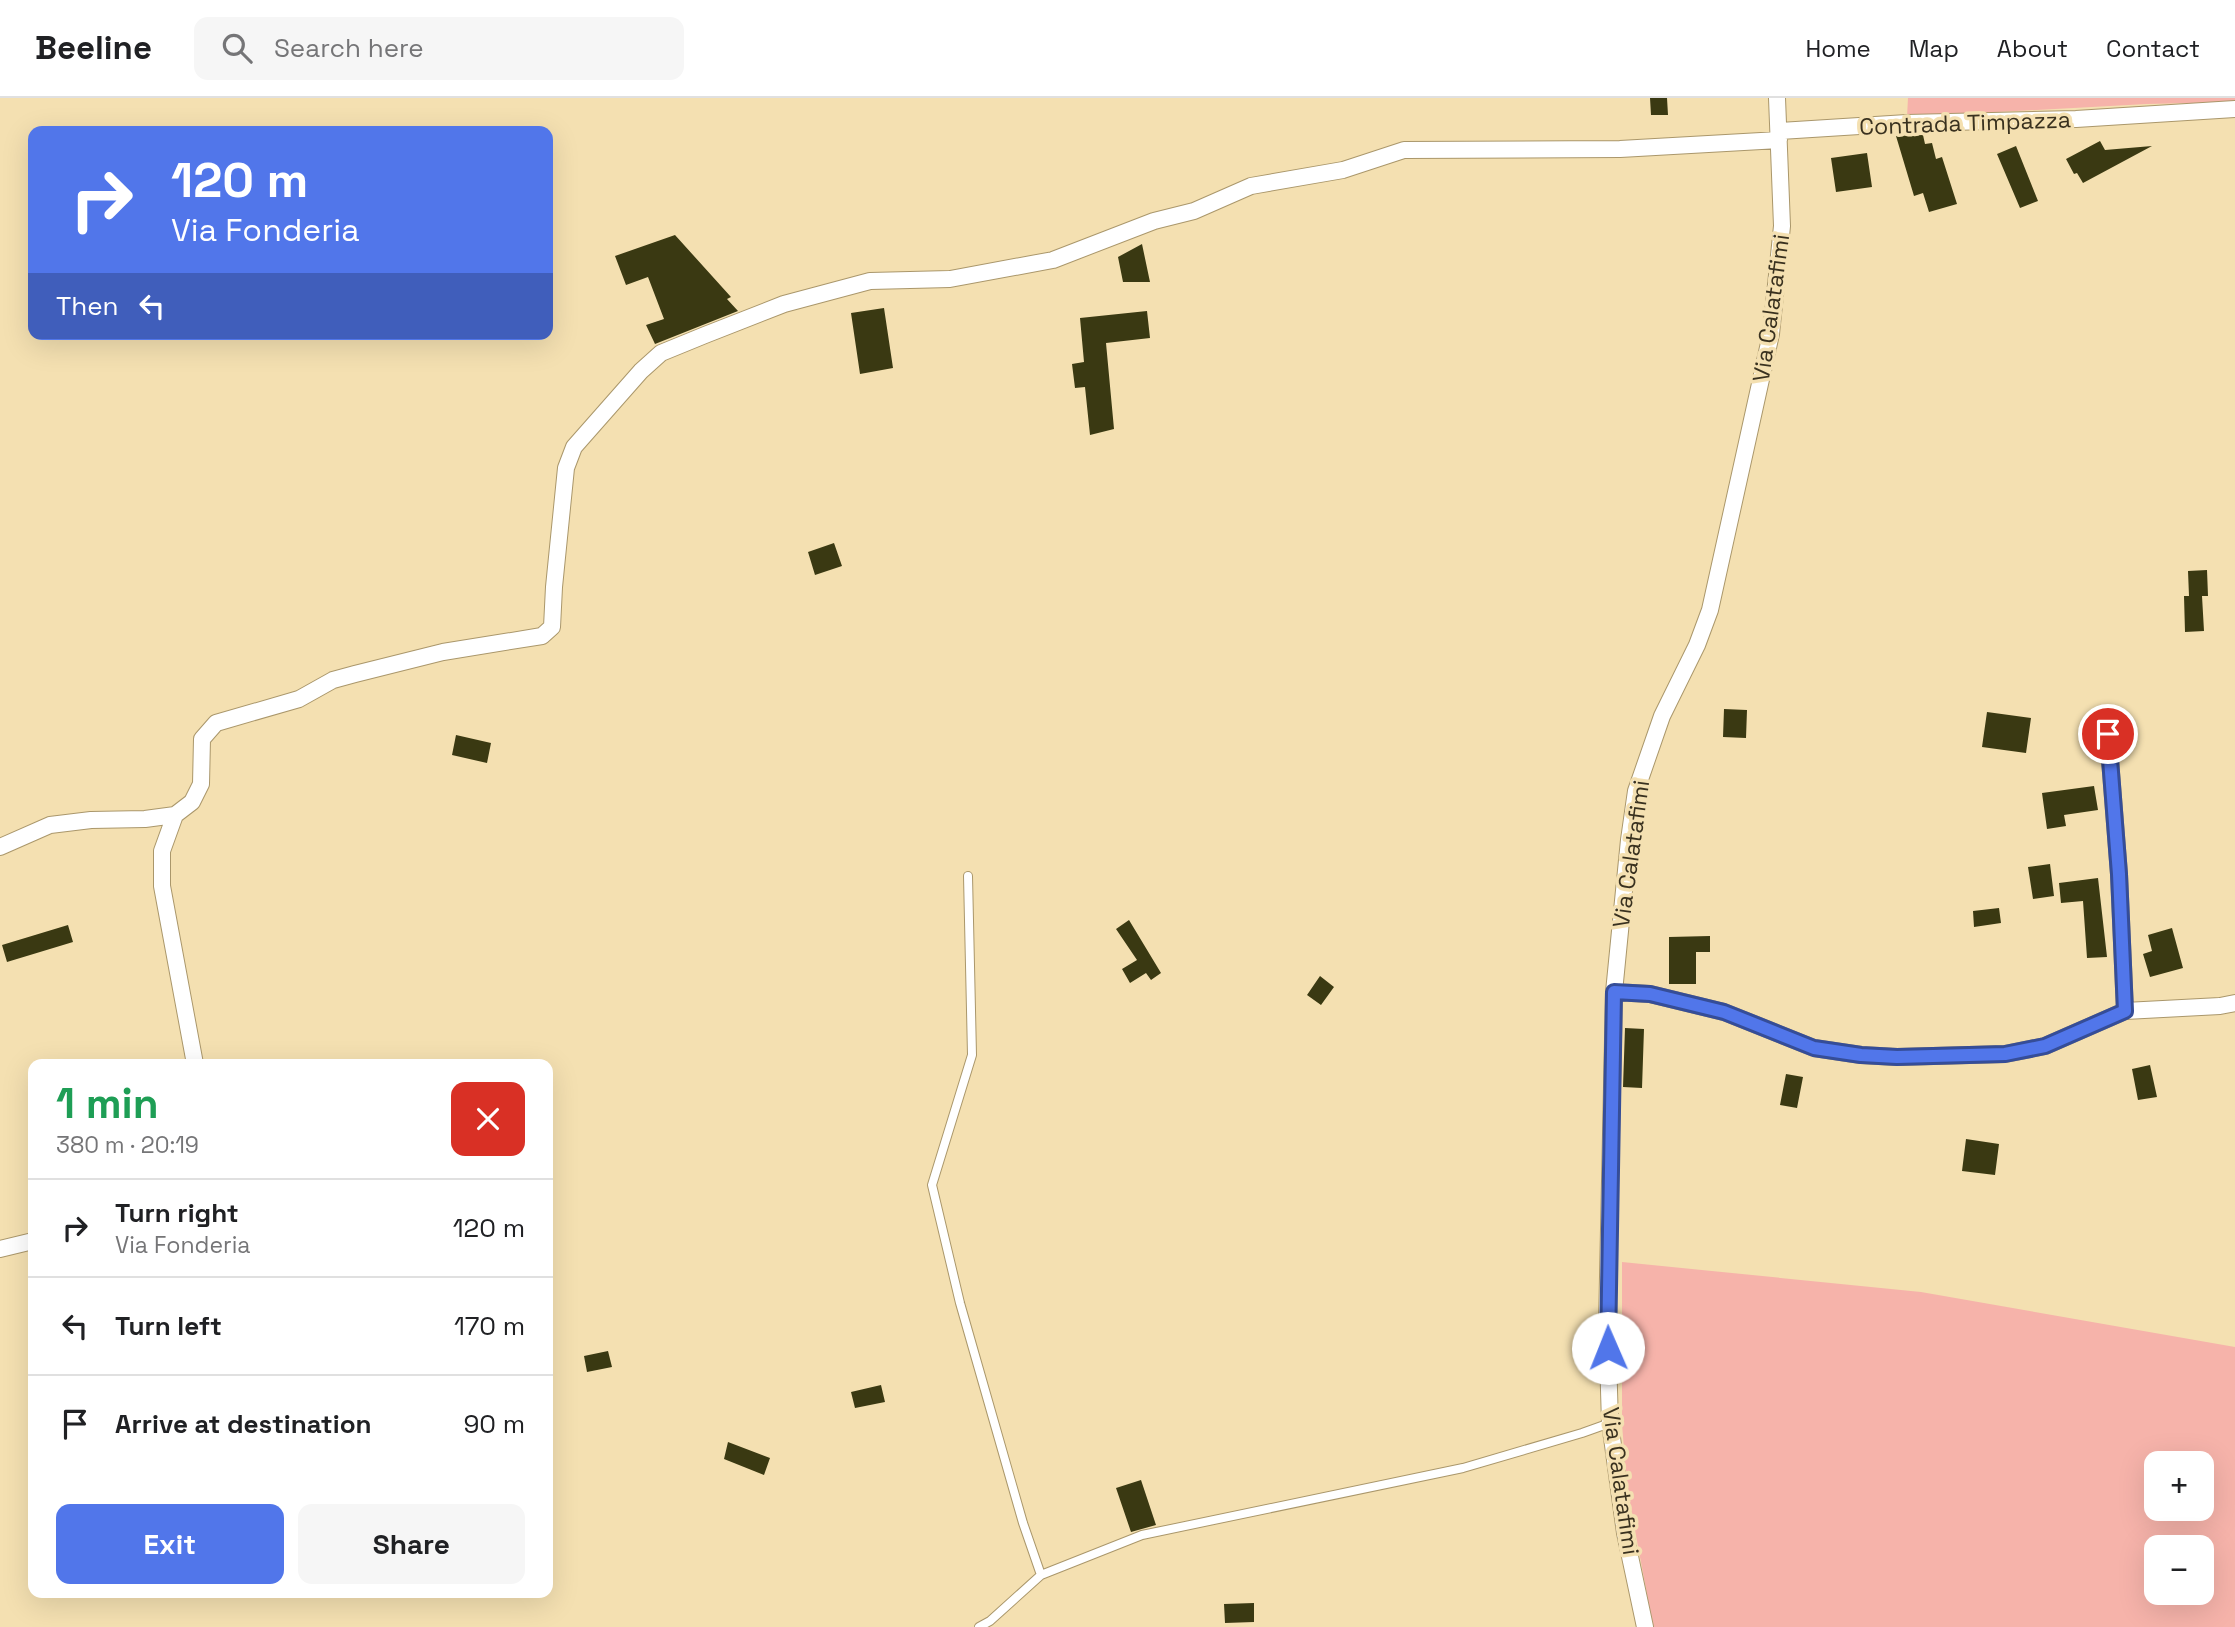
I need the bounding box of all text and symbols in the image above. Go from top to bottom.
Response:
search box [194,17,684,80]
text: Beeline [35,27,152,69]
icon: search [218,29,256,67]
text: Search here [274,31,424,65]
text: Home [1805,33,1871,64]
text: Map [1909,33,1959,64]
text: About [1997,33,2068,64]
text: Contact [2106,33,2200,64]
street label: Contrada Timpazza [1859,104,2071,142]
text: 120 m [171,149,308,211]
icon: right [56,154,147,245]
text: Via Fonderia [171,210,360,250]
street label: Via Calatafimi [1746,232,1796,384]
icon: left [133,287,171,325]
text: Then [56,289,119,323]
pin [2078,704,2138,764]
icon: arrive [2089,715,2127,753]
street label: Via Calatafimi [1606,778,1656,930]
text: 1 min [56,1077,159,1130]
button: close [451,1082,525,1156]
text: 380 m · 20:19 [56,1130,199,1160]
text: Turn right [115,1196,239,1230]
icon: right [56,1209,94,1247]
text: 120 m [453,1211,525,1245]
text: Via Fonderia [115,1230,251,1260]
icon: left [56,1307,94,1345]
text: Turn left [115,1309,222,1343]
text: 170 m [454,1309,525,1343]
position arrow [1571,1311,1645,1385]
icon: arrive [56,1405,94,1443]
street label: Via Calatafimi [1596,1405,1646,1557]
text: Arrive at destination [115,1407,372,1441]
text: 90 m [463,1407,525,1441]
map controls [2144,1451,2214,1605]
button: + [2144,1451,2214,1521]
button: Exit [56,1504,284,1584]
button: Share [298,1504,525,1584]
button: − [2144,1535,2214,1605]

